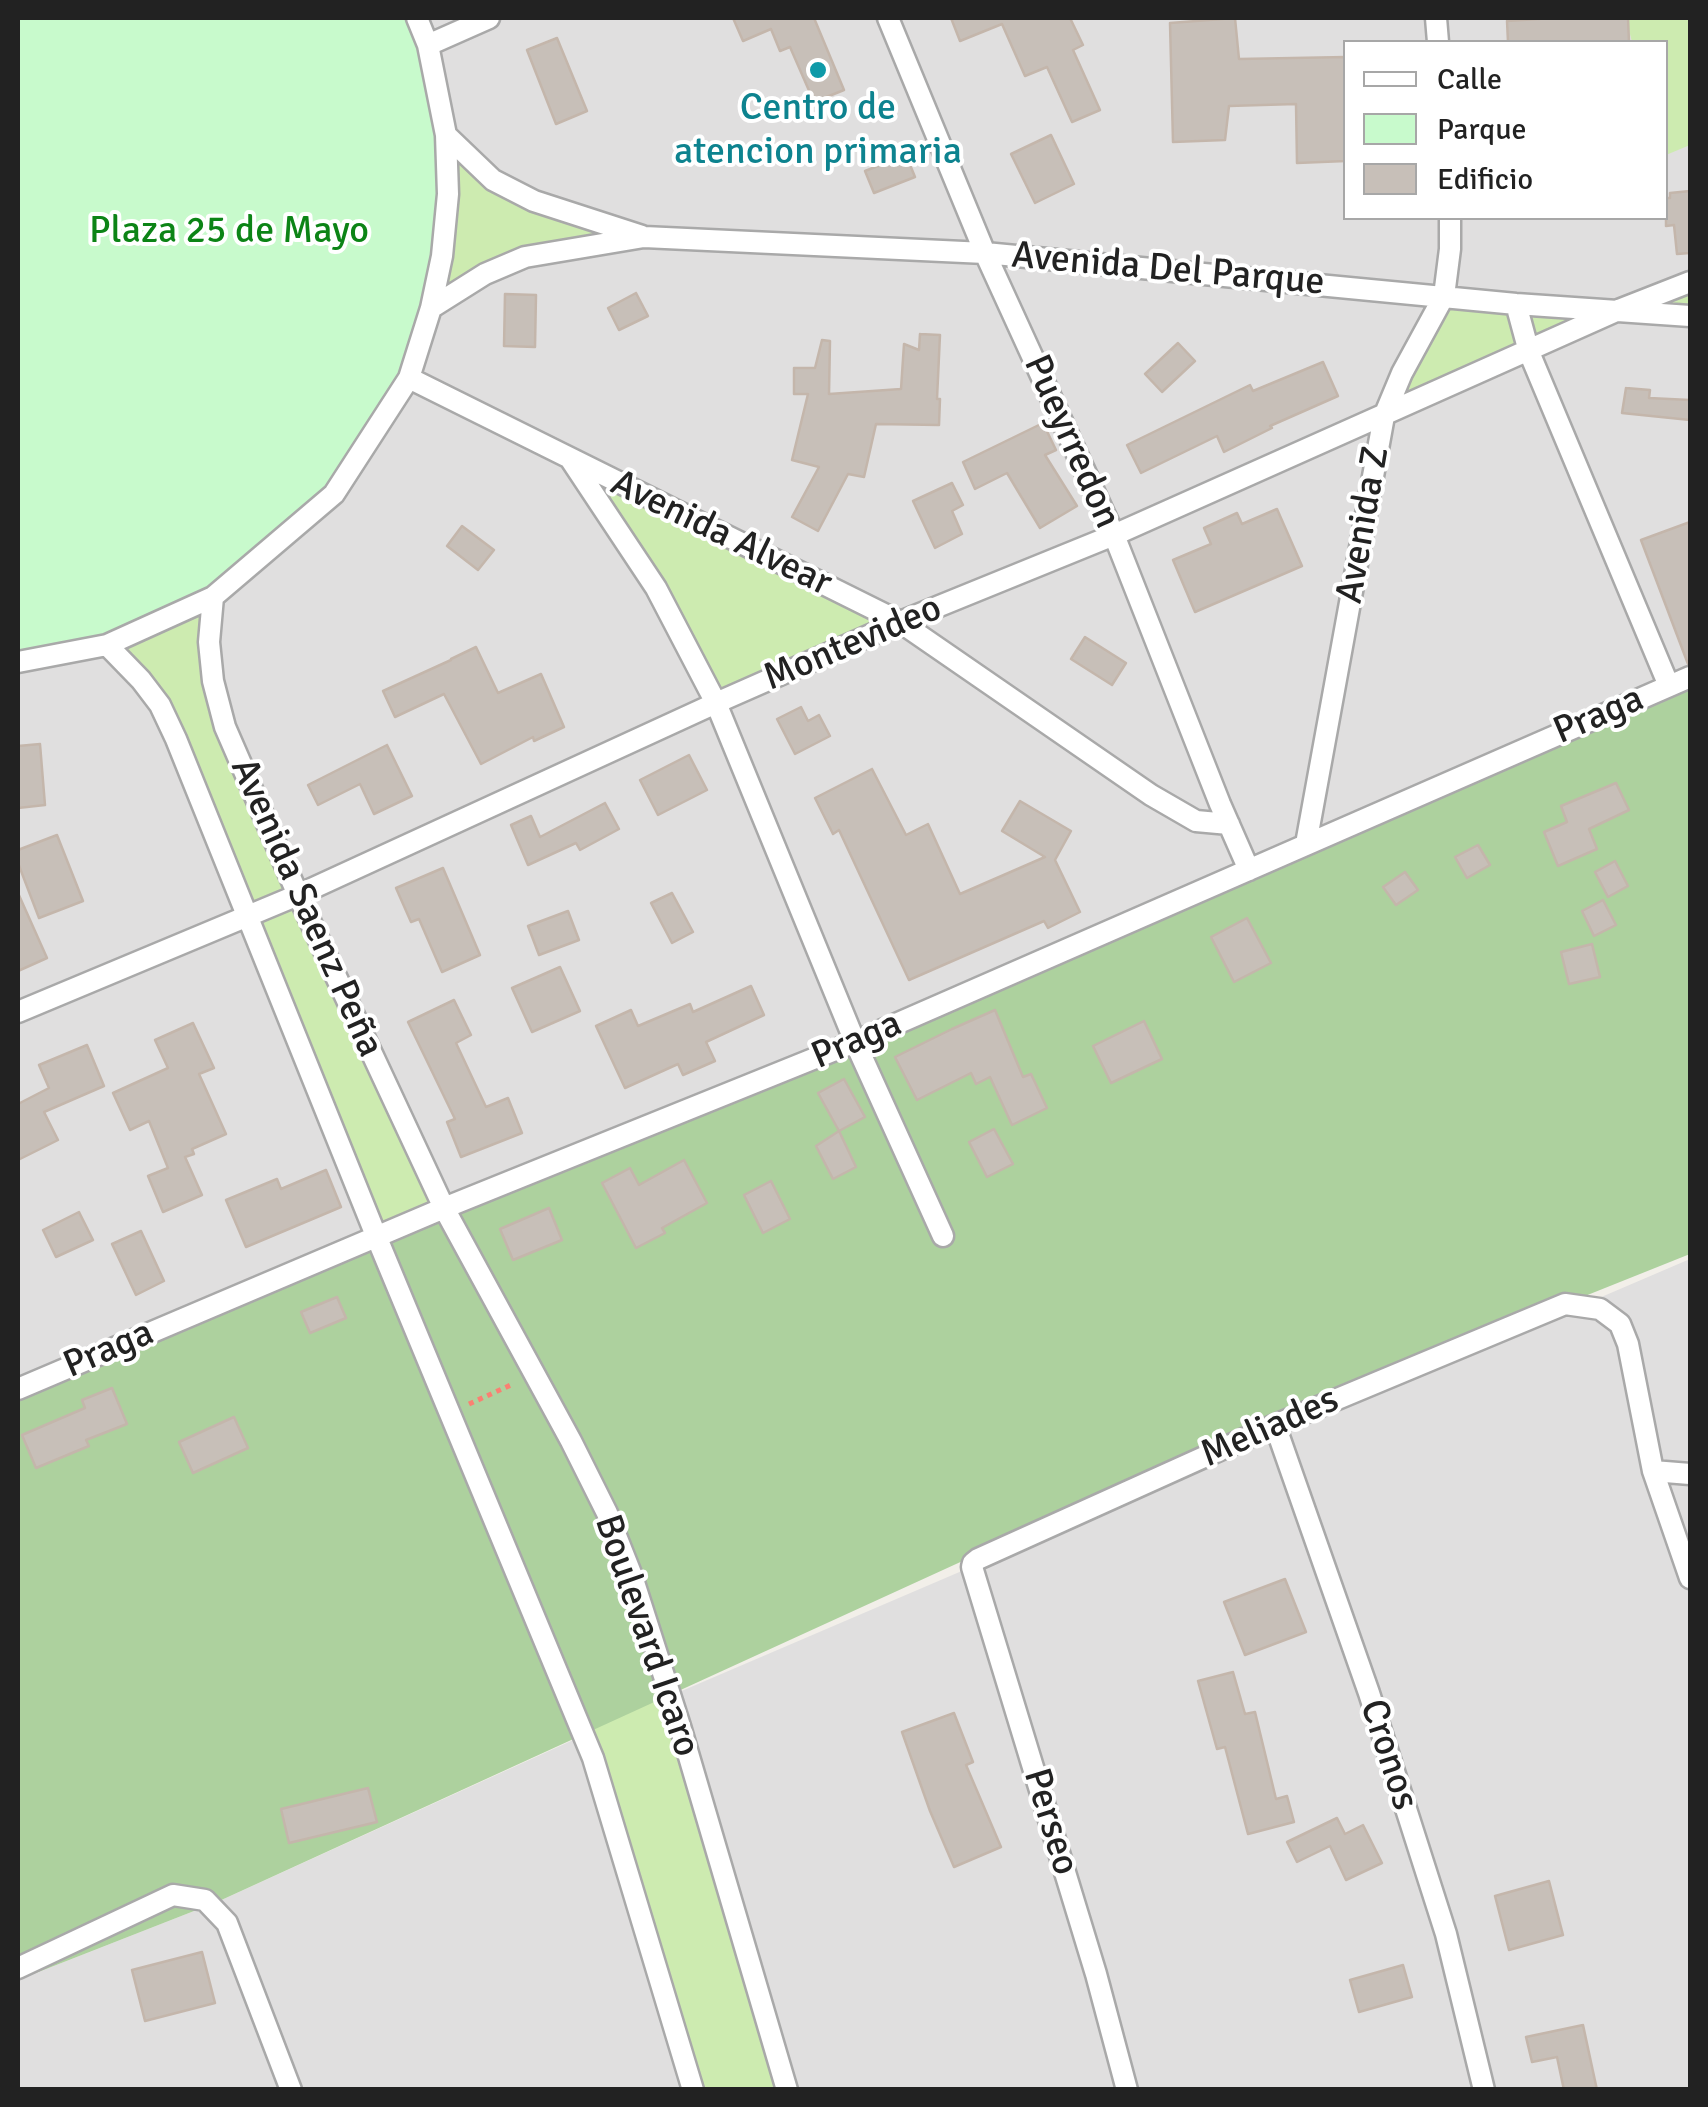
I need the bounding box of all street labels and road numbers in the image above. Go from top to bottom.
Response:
street label: Avenida Del Parque [1010,234,1326,306]
street label: Pueyrredon [1013,348,1129,536]
street label: Avenida Z [1328,443,1400,607]
street label: Avenida Alvear [603,461,839,607]
street label: Montevideo [757,586,949,702]
street label: Praga [1547,677,1651,755]
street label: Avenida Saenz Peña [220,752,392,1064]
street label: Praga [805,1002,909,1080]
street label: Praga [57,1311,161,1389]
street label: Meliades [1194,1378,1346,1478]
street label: Boulevard Icaro [583,1509,709,1763]
street label: Cronos [1349,1694,1427,1816]
street label: Perseo [1012,1763,1088,1881]

